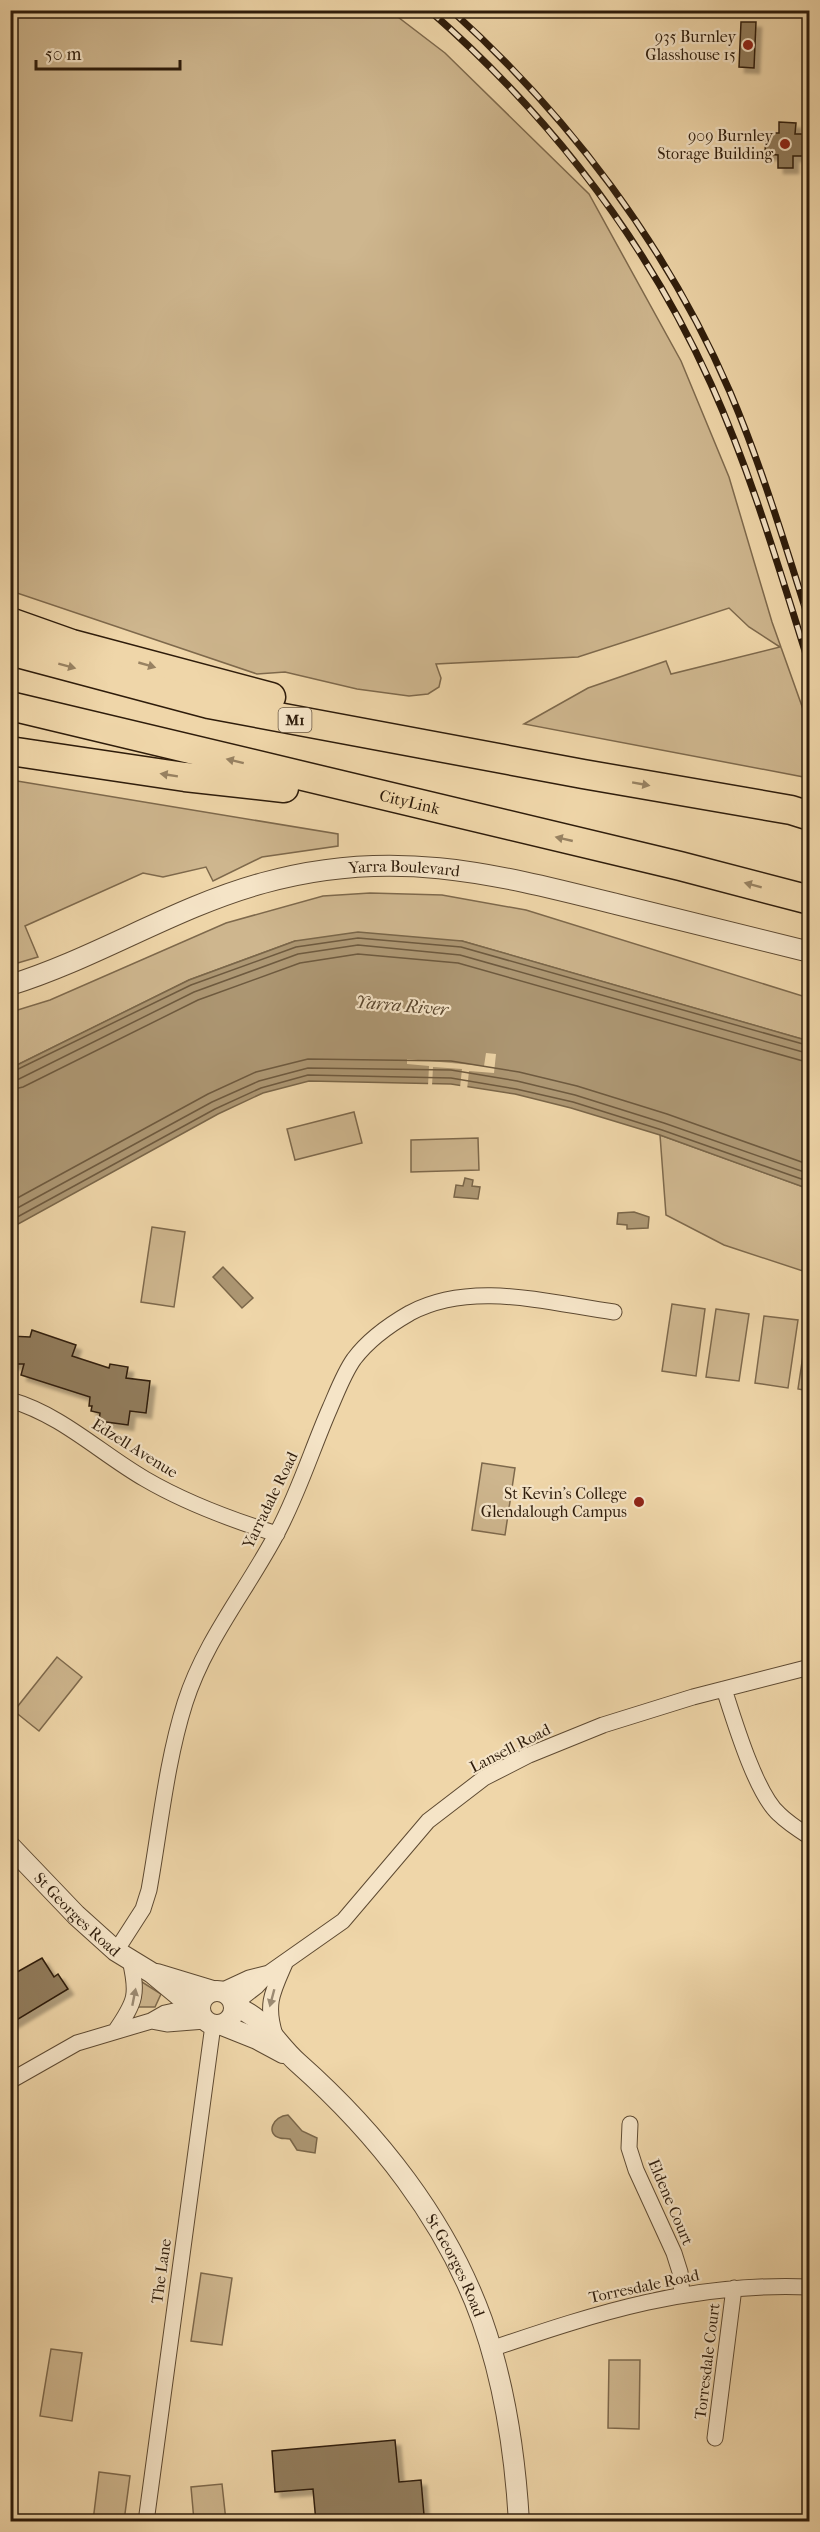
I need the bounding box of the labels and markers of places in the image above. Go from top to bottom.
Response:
place label: 935 Burnley Glasshouse 15 [645,27,736,64]
marker: 935 Burnley Glasshouse 15 [741,38,755,52]
place label: 909 Burnley Storage Building [657,126,773,163]
marker: 909 Burnley Storage Building [778,137,792,151]
place label: St Kevin's College Glendalough Campus [481,1484,627,1521]
marker: St Kevin's College Glendalough Campus [632,1495,646,1509]

